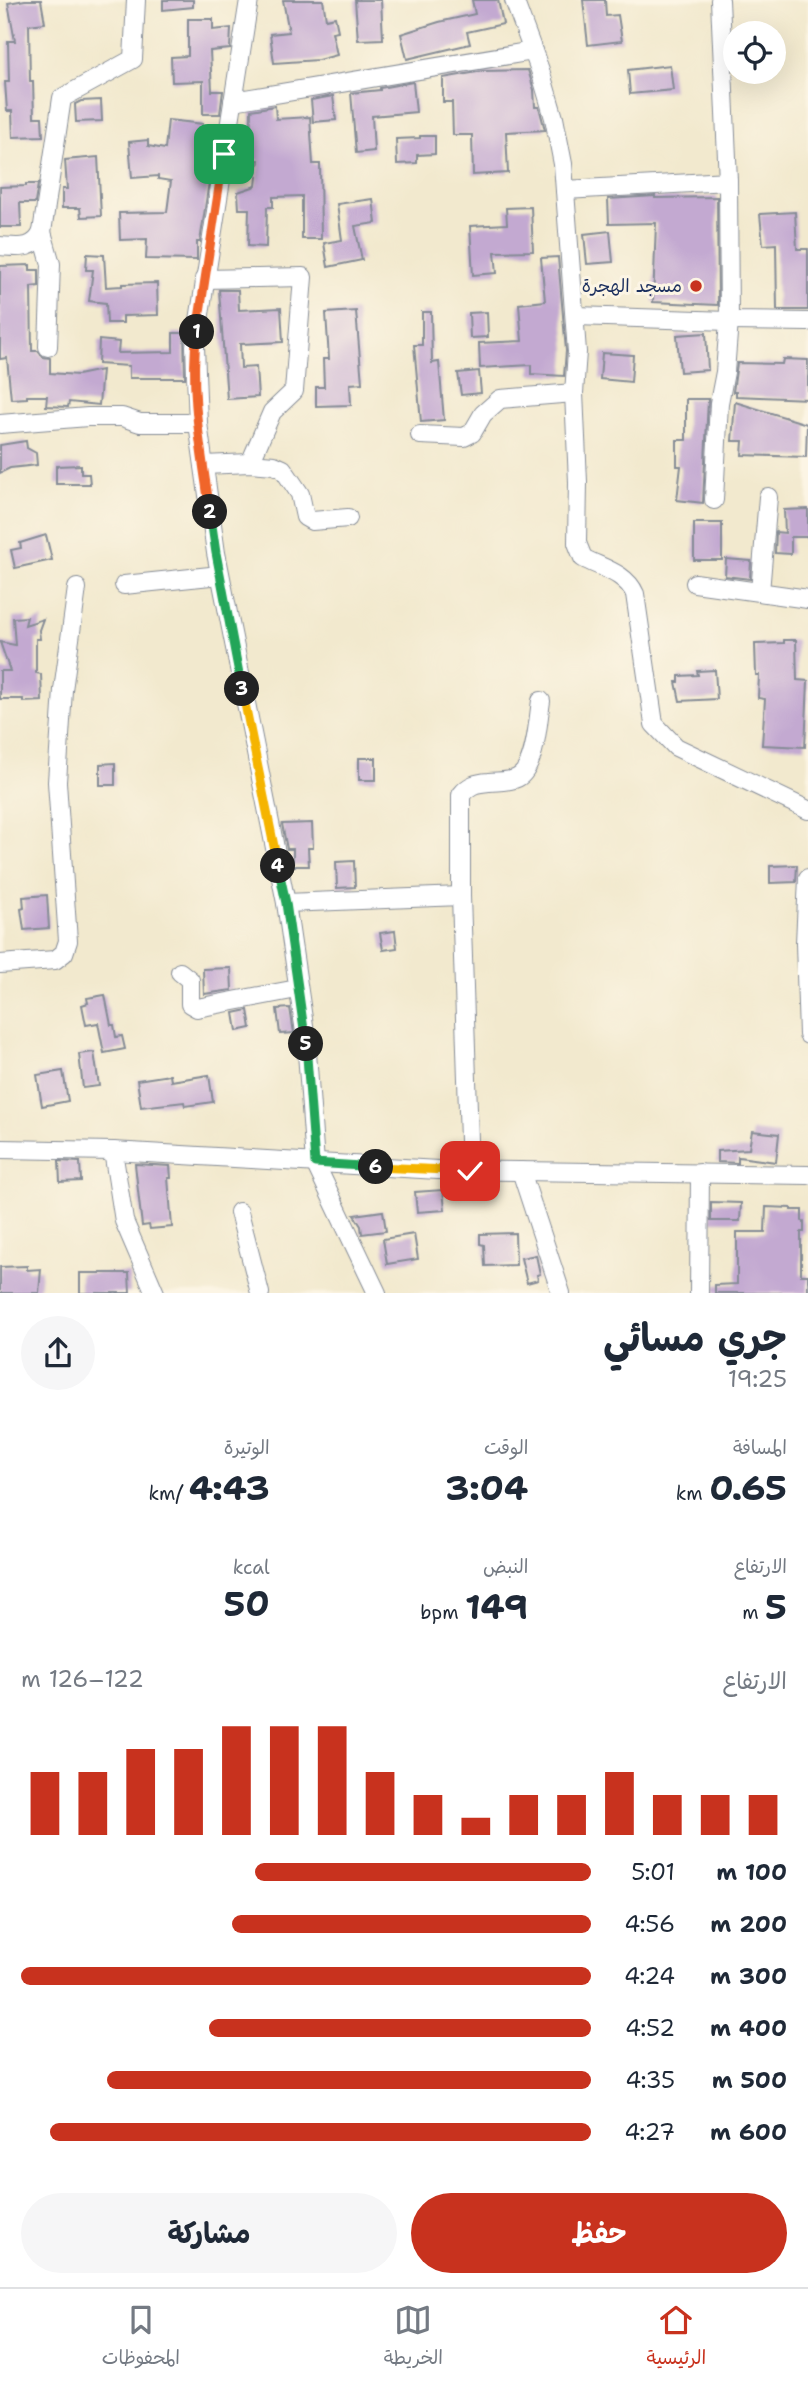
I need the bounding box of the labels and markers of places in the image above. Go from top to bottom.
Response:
pin [194,124,254,184]
place label: مسجد الهجرة [582,274,682,298]
marker: مسجد الهجرة [688,278,704,294]
pin: 1 [180,314,214,350]
pin: 2 [192,494,228,530]
pin: 3 [224,672,260,706]
pin: 4 [260,848,296,884]
pin: 5 [288,1026,324,1062]
pin [440,1141,500,1201]
pin: 6 [358,1150,394,1184]

